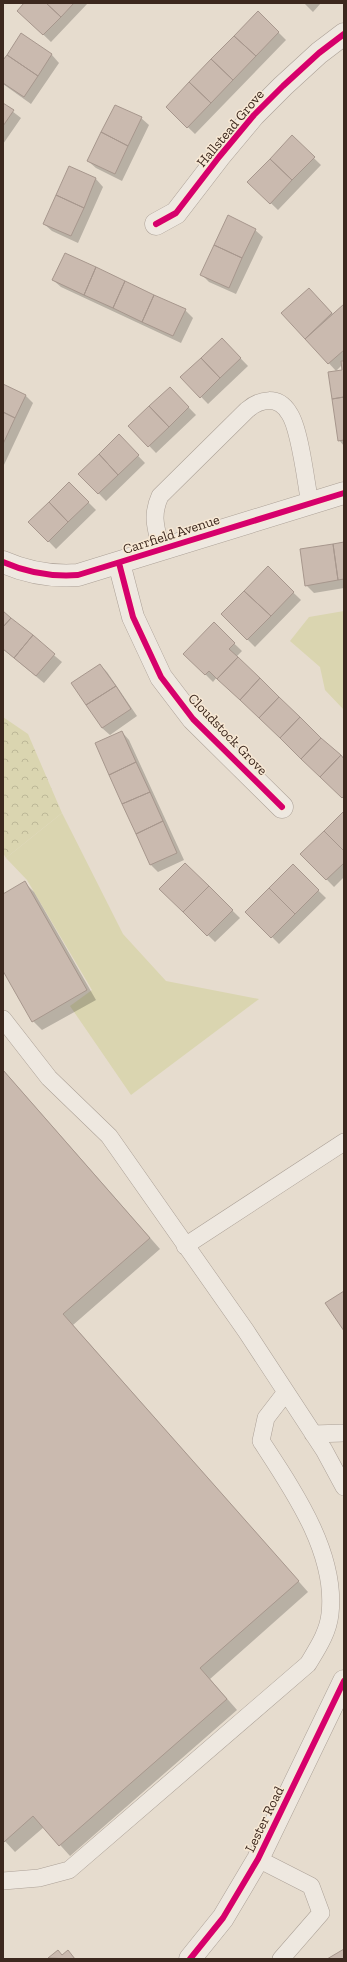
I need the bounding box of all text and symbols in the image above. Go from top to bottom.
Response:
street label: Hallstead Grove [193,86,268,171]
street label: Carrfield Avenue [121,511,222,558]
street label: Cloudstock Grove [184,690,271,779]
street label: Lester Road [241,1783,288,1855]

